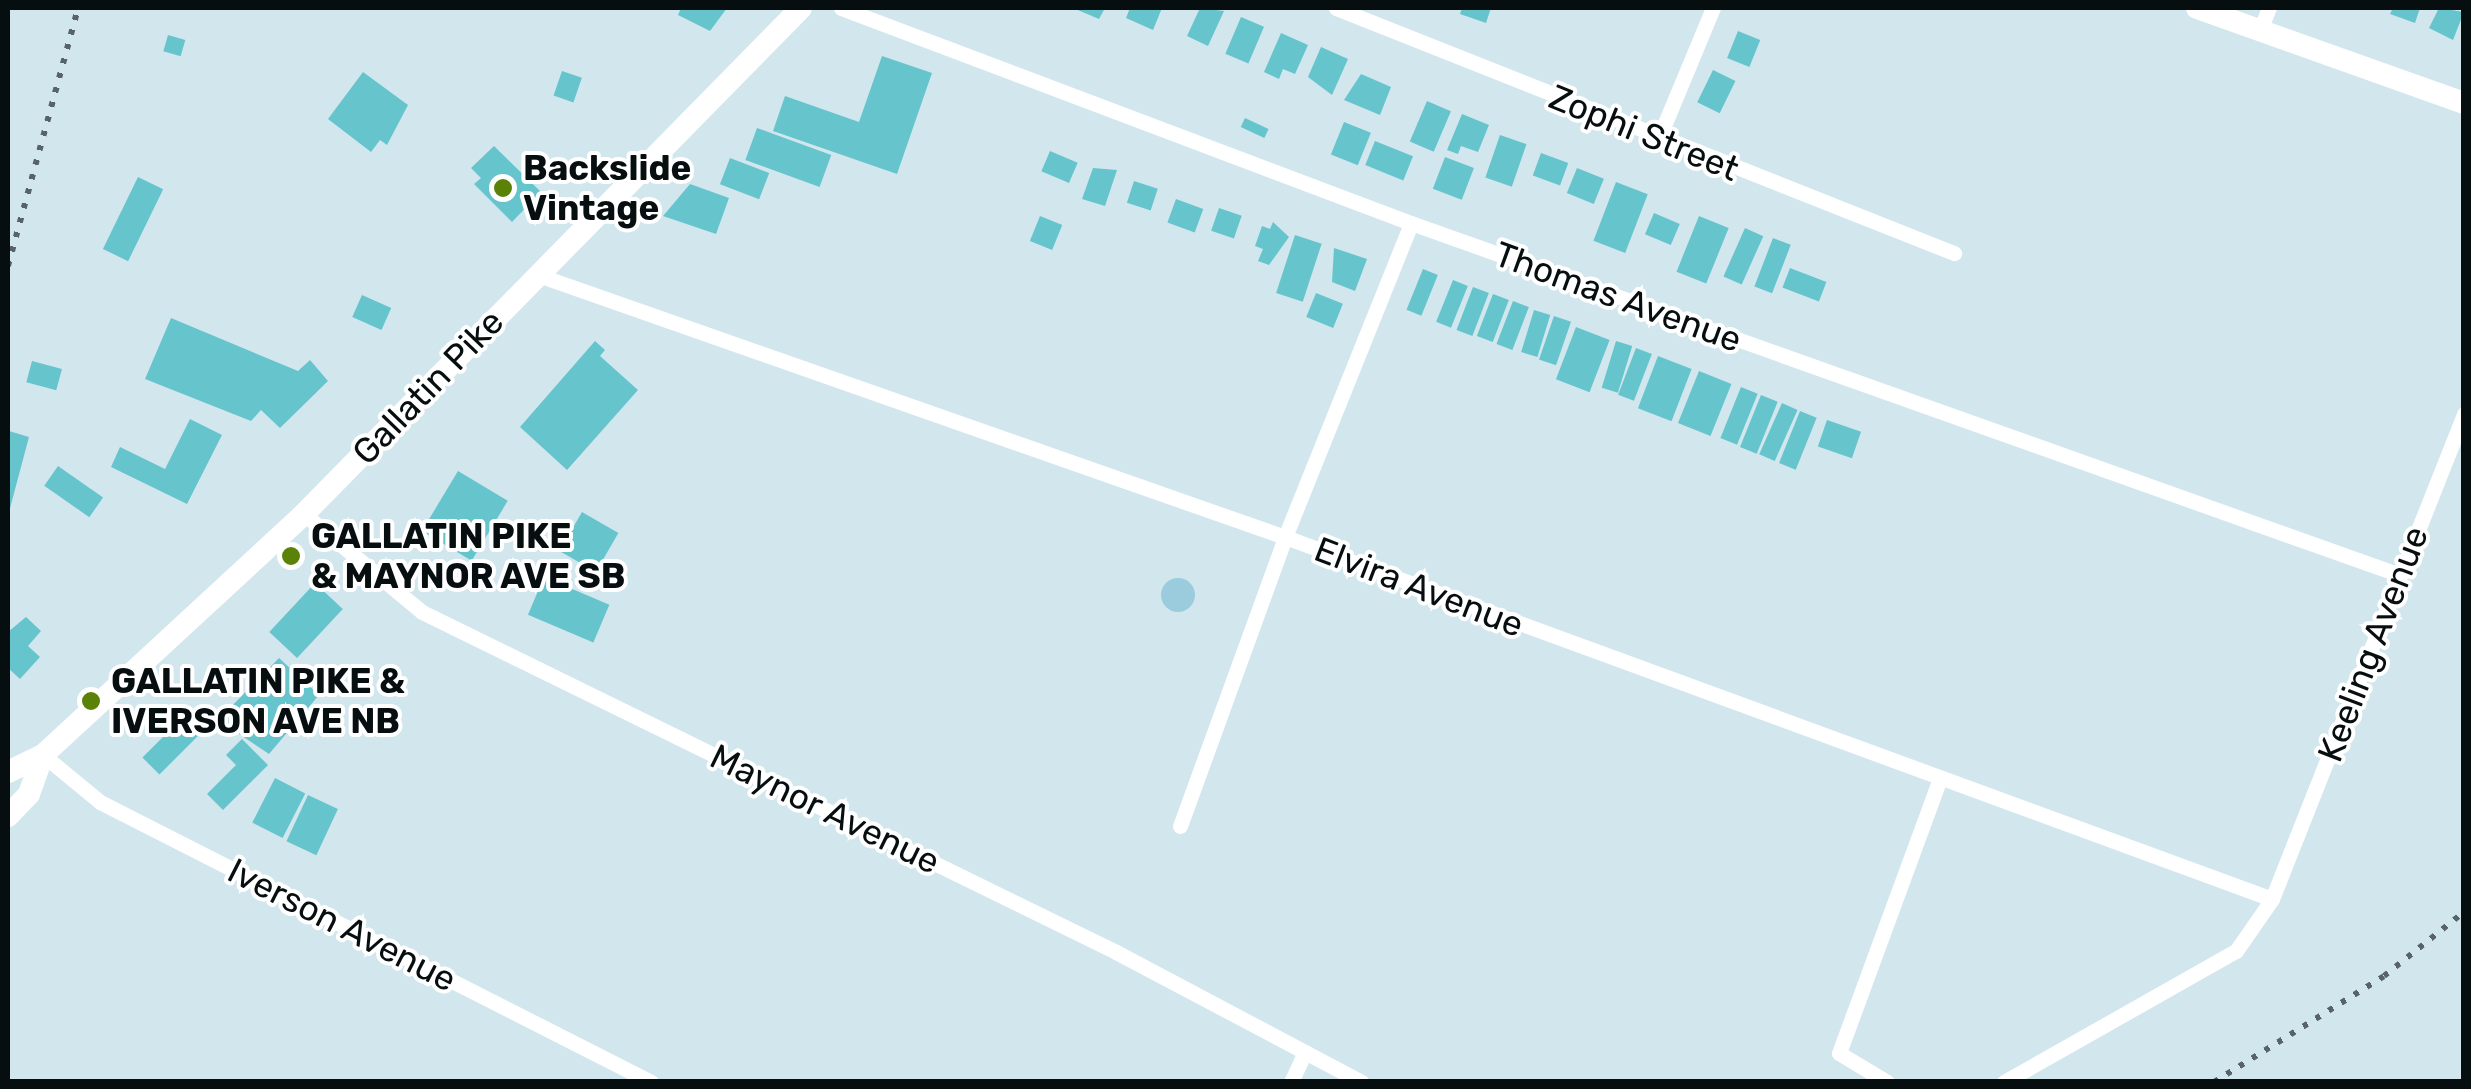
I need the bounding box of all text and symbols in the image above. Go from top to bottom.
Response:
street label: Zophi Street [1543,76,1745,190]
place label: Backslide Vintage [523,147,691,229]
marker: Backslide Vintage [492,177,514,199]
street label: Thomas Avenue [1488,233,1748,361]
street label: Gallatin Pike [344,301,512,473]
place label: GALLATIN PIKE & MAYNOR AVE SB [311,515,626,597]
street label: Keeling Avenue [2309,520,2437,768]
street label: Elvira Avenue [1308,528,1530,646]
marker: GALLATIN PIKE & MAYNOR AVE SB [280,545,302,567]
place label: GALLATIN PIKE & IVERSON AVE NB [111,660,405,742]
marker: GALLATIN PIKE & IVERSON AVE NB [80,690,102,712]
street label: Maynor Avenue [703,735,947,883]
street label: Iverson Avenue [220,849,464,1001]

